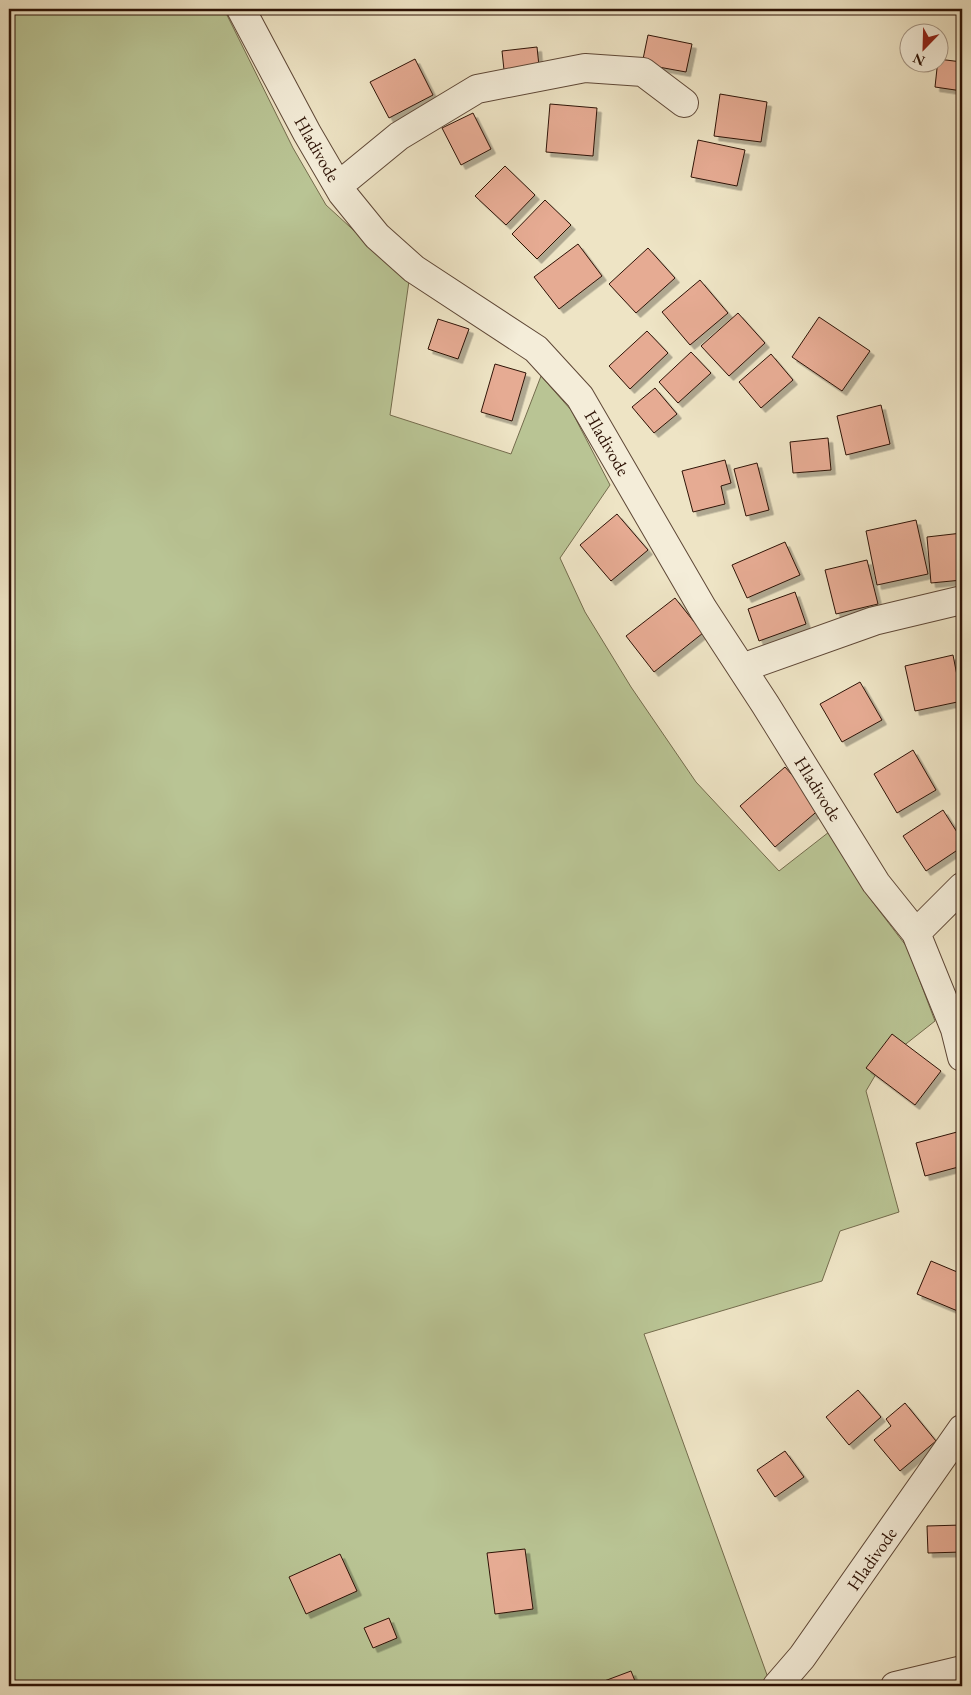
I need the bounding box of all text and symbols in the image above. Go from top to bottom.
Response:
north arrow [898,22,948,72]
text: N [910,49,928,70]
street label: Hladivode [289,112,345,186]
street label: Hladivode [579,406,635,480]
street label: Hladivode [790,752,847,825]
street label: Hladivode [841,1523,902,1595]

